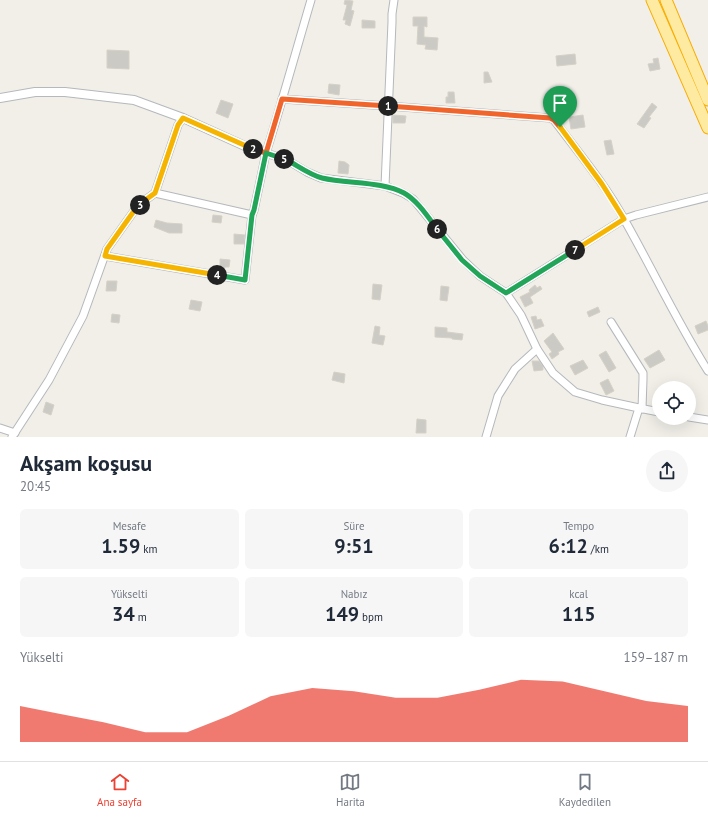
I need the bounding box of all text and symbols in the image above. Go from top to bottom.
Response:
pin [543,86,577,127]
icon: arrive [549,92,571,114]
pin: 1 [378,96,398,116]
text: 1 [385,99,391,113]
pin: 2 [243,139,263,159]
text: 2 [250,142,256,156]
pin: 5 [274,149,294,169]
text: 5 [281,152,287,166]
pin: 3 [130,195,150,215]
text: 3 [137,198,143,212]
pin: 6 [427,219,447,239]
text: 6 [434,222,440,236]
pin: 7 [565,240,585,260]
text: 7 [572,243,578,257]
pin: 4 [207,265,227,285]
text: 4 [214,268,220,282]
map controls [652,381,696,425]
button: locate [652,381,696,425]
text: Akşam koşusu [20,449,152,477]
button: share [646,450,688,492]
text: 20:45 [20,478,51,495]
text: Mesafe [113,519,146,533]
text: Süre [343,519,365,533]
text: Tempo [563,519,594,533]
text: 1.59 [101,533,140,559]
text: 9:51 [334,533,374,559]
text: 6:12 [548,533,588,559]
text: km [140,542,157,556]
text: /km [588,542,609,556]
text: Yükselti [111,587,148,601]
text: Nabız [341,587,367,601]
text: kcal [569,587,588,601]
text: 34 [112,601,135,627]
text: 149 [325,601,359,627]
text: 115 [562,601,596,627]
text: m [135,610,147,624]
text: bpm [359,610,383,624]
text: Yükselti [20,649,63,666]
text: 159–187 m [624,649,688,666]
tab: Ana sayfa [97,771,142,809]
tab: Harita [336,771,365,809]
tab: Kaydedilen [559,771,611,809]

